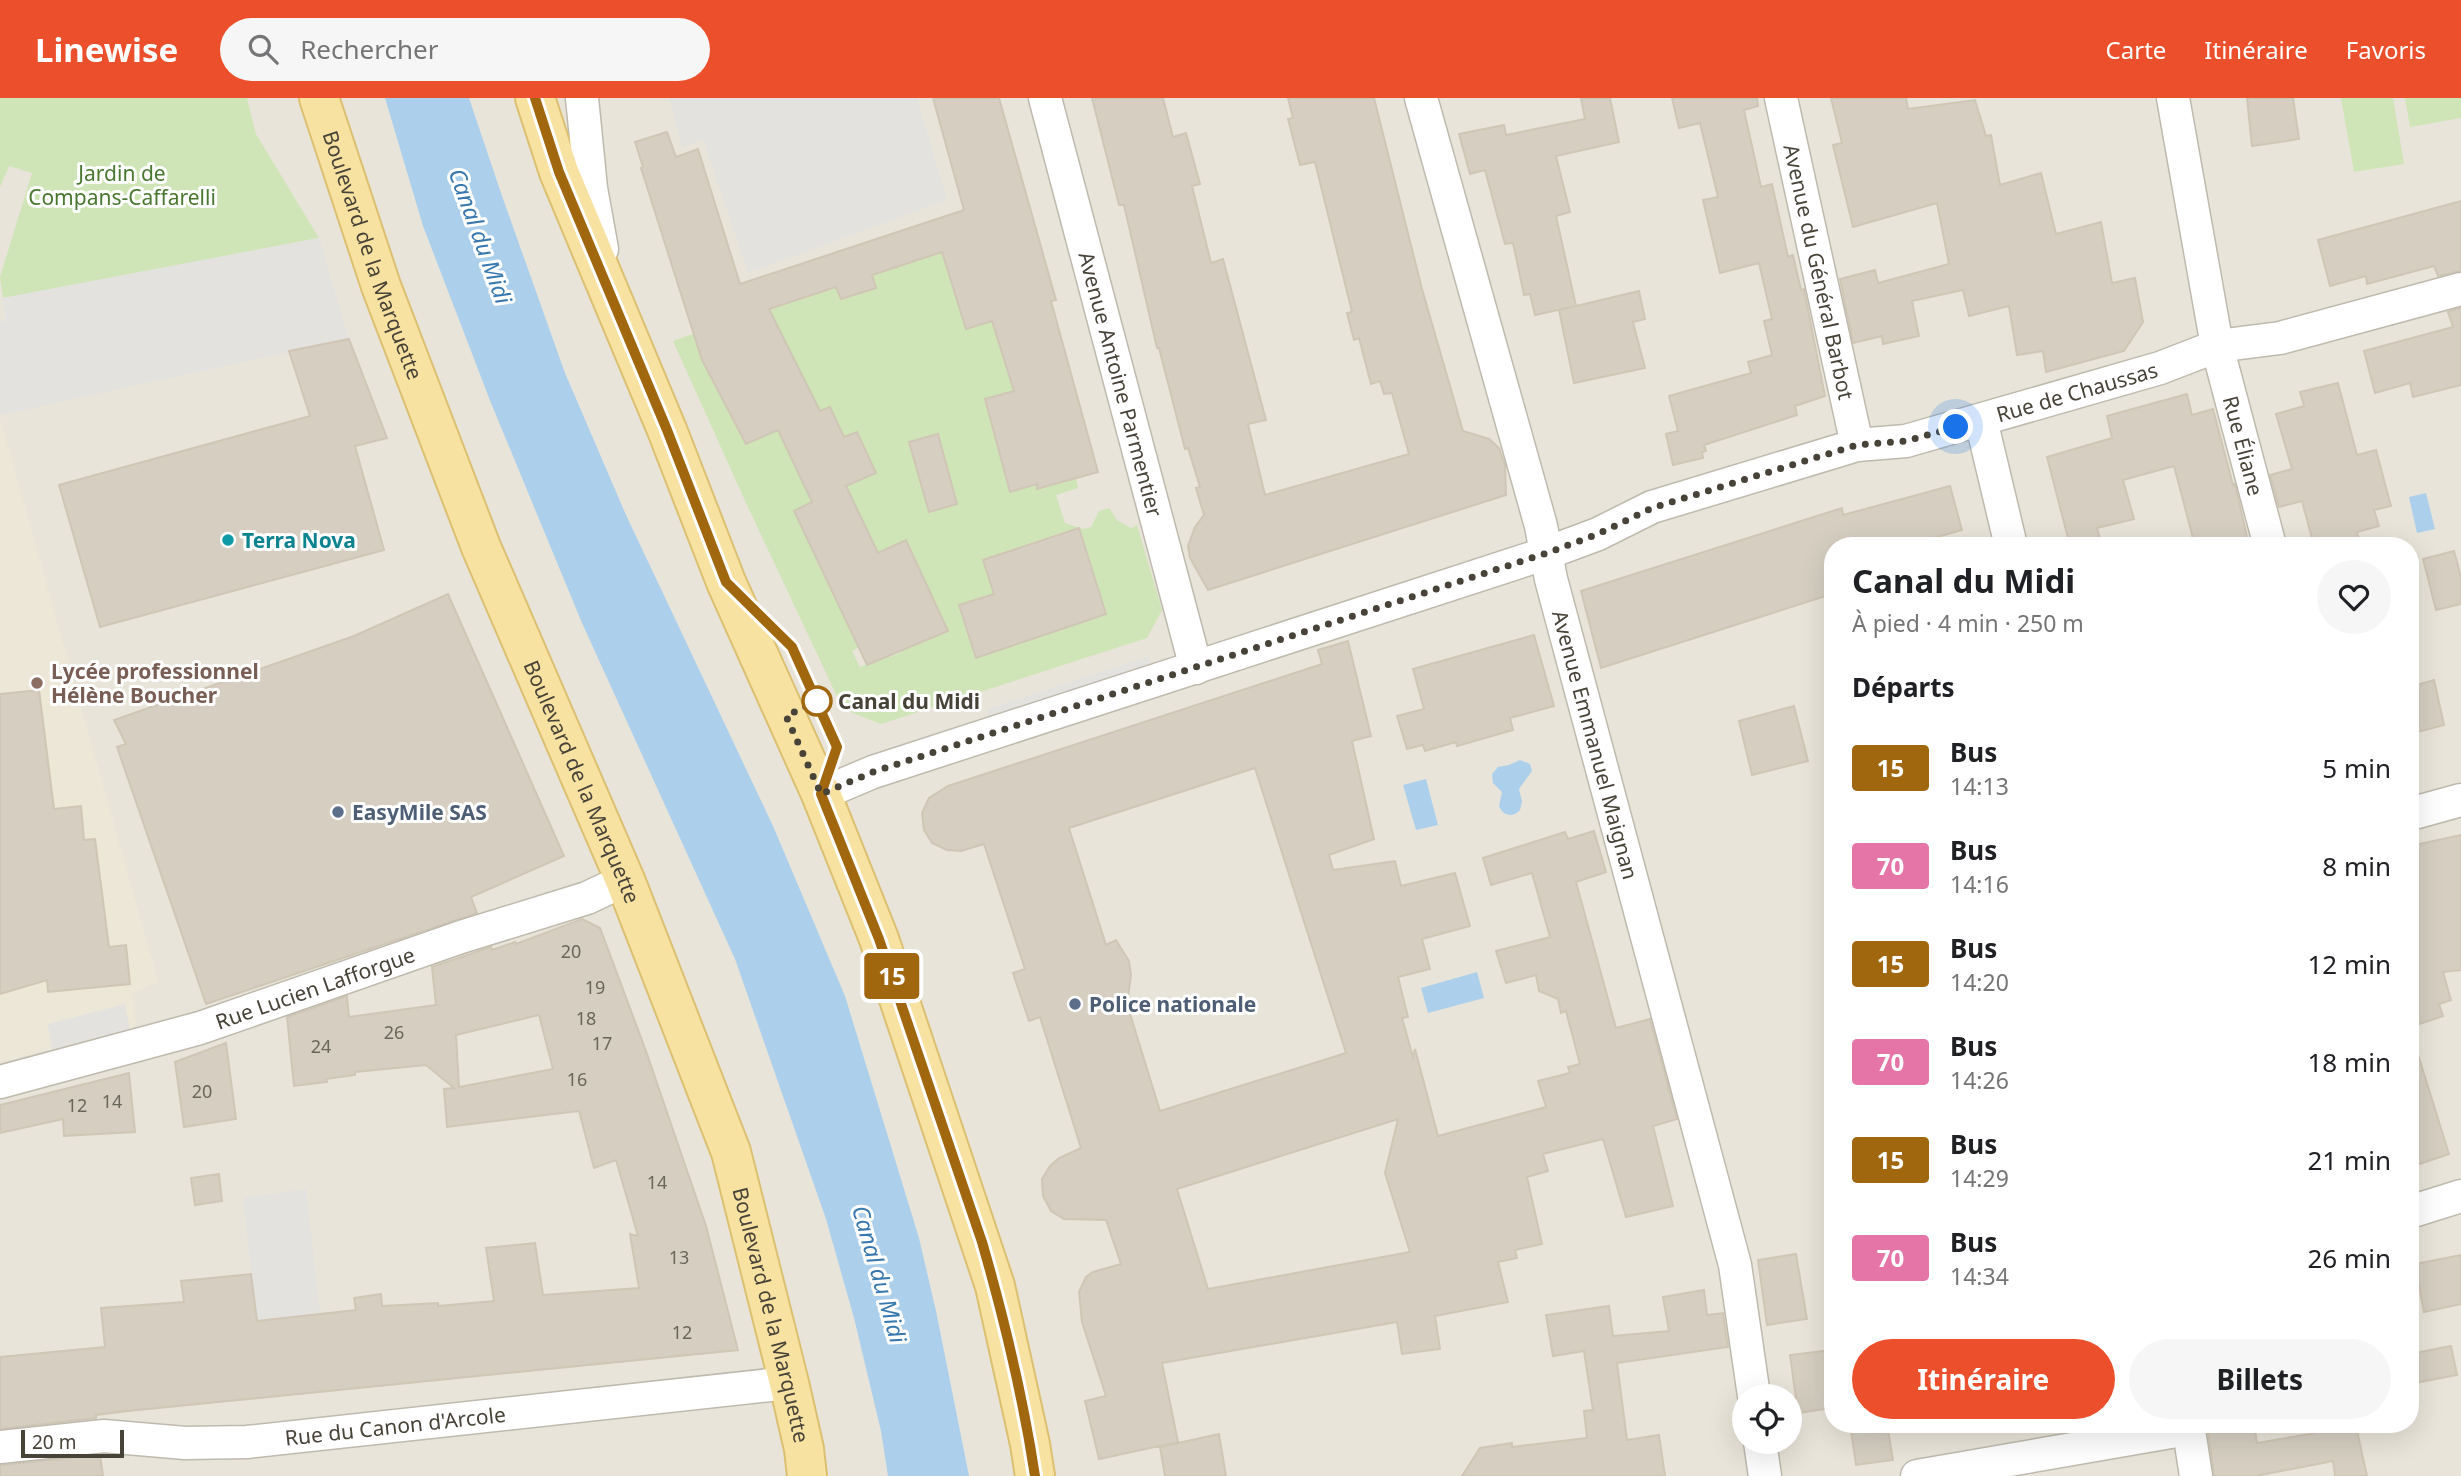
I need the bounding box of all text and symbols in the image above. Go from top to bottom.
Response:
search box [220,18,710,81]
text: Linewise [35,27,178,72]
icon: search [244,30,282,68]
text: Rechercher [300,31,438,67]
text: Carte [2106,33,2166,66]
text: Itinéraire [2204,33,2308,66]
text: Favoris [2346,33,2426,66]
street label: Boulevard de la Marquette [317,127,430,384]
street label: Avenue du Général Barbot [1777,141,1861,403]
park label: Jardin de Compans-Caffarelli [28,159,216,211]
water label: Canal du Midi [442,164,521,309]
street label: Avenue Antoine Parmentier [1072,249,1169,520]
street label: Rue de Chaussas [1993,355,2161,428]
street label: Rue Éliane [2217,393,2270,499]
your location [1938,409,1973,444]
place label: Terra Nova [242,526,356,554]
marker: Terra Nova [220,532,236,548]
text: Canal du Midi [1852,558,2075,603]
button: heart [2317,560,2391,634]
street label: Avenue Emmanuel Maignan [1546,607,1645,882]
text: À pied · 4 min · 250 m [1852,607,2084,639]
street label: Boulevard de la Marquette [518,656,647,907]
place label: Lycée professionnel Hélène Boucher [51,657,259,709]
text: Départs [1852,669,1955,705]
marker: Lycée professionnel Hélène Boucher [29,675,45,691]
marker: Canal du Midi [802,686,832,716]
place label: Canal du Midi [838,687,980,715]
text: Bus [1950,734,1997,770]
text: 5 min [2322,750,2391,786]
text: 15 [1877,751,1904,784]
text: 14:13 [1950,770,2009,802]
place label: EasyMile SAS [352,798,487,826]
marker: EasyMile SAS [330,804,346,820]
text: Bus [1950,832,1997,868]
text: 8 min [2322,848,2391,884]
text: 70 [1877,849,1904,882]
text: 14:16 [1950,868,2009,900]
text: Bus [1950,930,1997,966]
house number: 20 [561,939,581,963]
street label: Rue Lucien Lafforgue [212,940,419,1036]
text: 12 min [2307,946,2391,982]
text: 15 [1877,947,1904,980]
line badge: 15 [860,953,924,999]
text: 15 [878,959,906,992]
text: 14:20 [1950,966,2009,998]
house number: 19 [585,975,605,999]
place label: Police nationale [1089,990,1256,1018]
marker: Police nationale [1067,996,1083,1012]
house number: 18 [576,1006,596,1030]
house number: 26 [384,1020,404,1044]
text: Bus [1950,1028,1997,1064]
house number: 17 [592,1031,612,1055]
house number: 24 [311,1034,331,1058]
text: 18 min [2307,1044,2391,1080]
text: 70 [1877,1045,1904,1078]
text: 14:26 [1950,1064,2009,1096]
house number: 16 [567,1067,587,1091]
house number: 20 [192,1079,212,1103]
house number: 14 [102,1089,122,1113]
house number: 12 [67,1093,87,1117]
text: Bus [1950,1126,1997,1162]
text: 21 min [2307,1142,2391,1178]
text: 15 [1877,1143,1904,1176]
text: 14:29 [1950,1162,2009,1194]
house number: 14 [647,1170,667,1194]
street label: Boulevard de la Marquette [726,1184,816,1445]
water label: Canal du Midi [845,1201,915,1348]
text: Bus [1950,1224,1997,1260]
text: 26 min [2307,1240,2391,1276]
text: 70 [1877,1241,1904,1274]
house number: 13 [669,1245,689,1269]
text: 14:34 [1950,1260,2009,1292]
house number: 12 [672,1320,692,1344]
button: Itinéraire [1852,1339,2115,1419]
button: Billets [2129,1339,2391,1419]
map controls [1732,1384,1802,1454]
button: locate [1732,1384,1802,1454]
street label: Rue du Canon d'Arcole [283,1400,507,1452]
scale bar [21,1427,124,1459]
text: 20 m [32,1429,76,1455]

